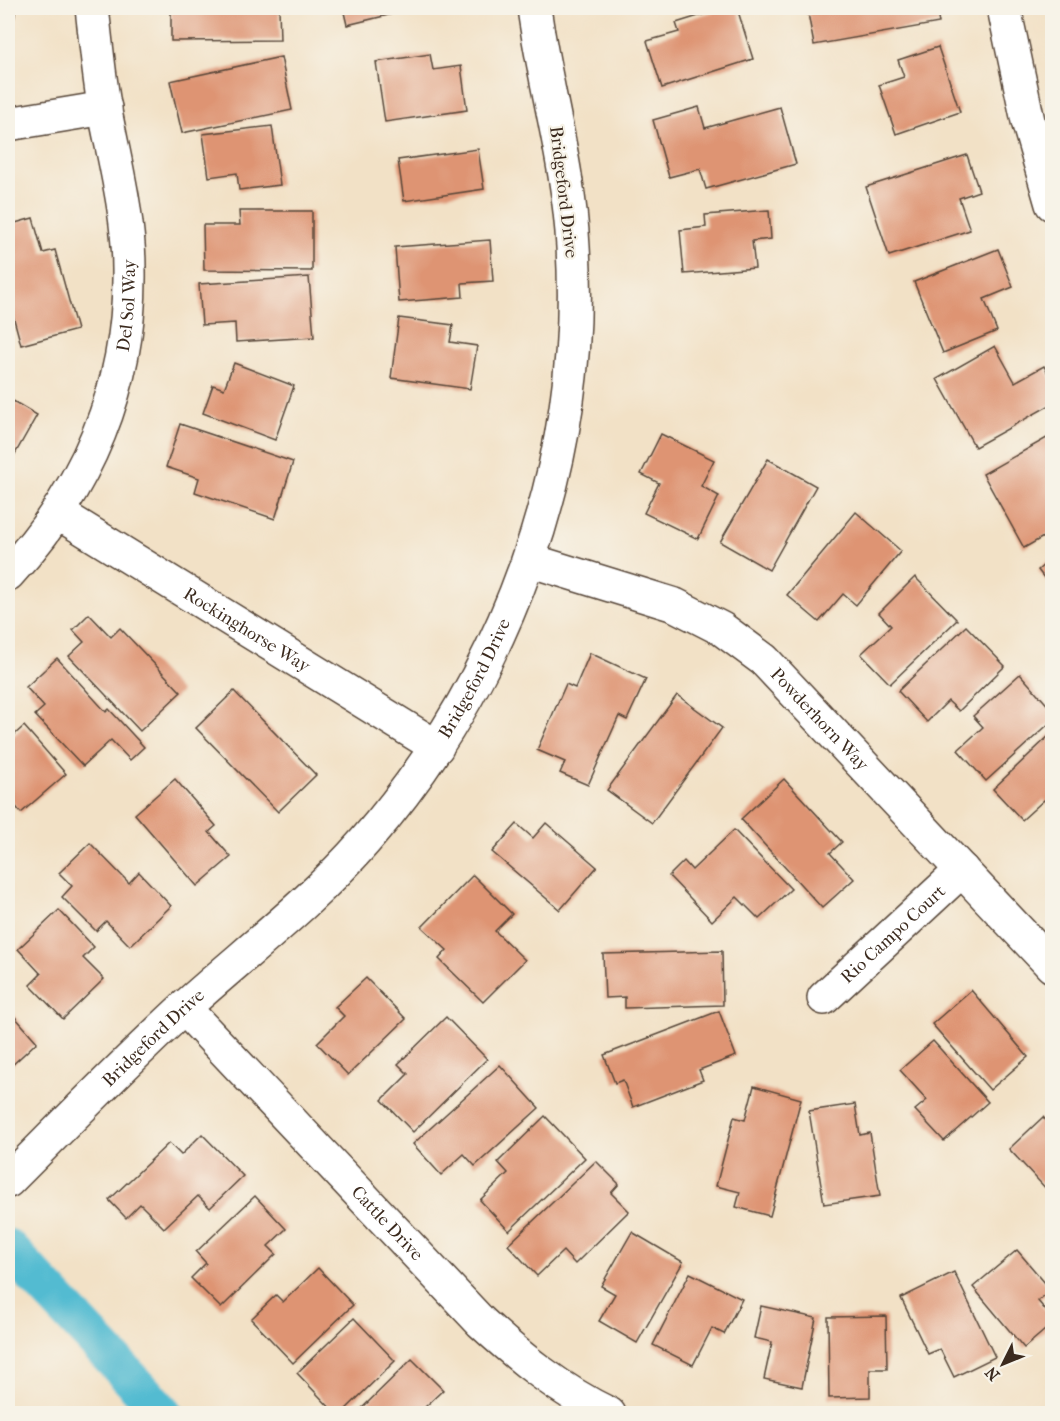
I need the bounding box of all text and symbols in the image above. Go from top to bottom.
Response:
street label: Bridgeford Drive [545,125,582,259]
street label: Del Sol Way [113,258,140,353]
street label: Rockinghorse Way [180,583,315,678]
street label: Bridgeford Drive [434,615,515,742]
street label: Powderhorn Way [766,664,874,776]
street label: Rio Campo Court [837,880,950,988]
street label: Bridgeford Drive [98,985,209,1091]
street label: Cattle Drive [347,1182,427,1265]
north arrow [973,1334,1033,1394]
text: N [981,1362,1003,1385]

